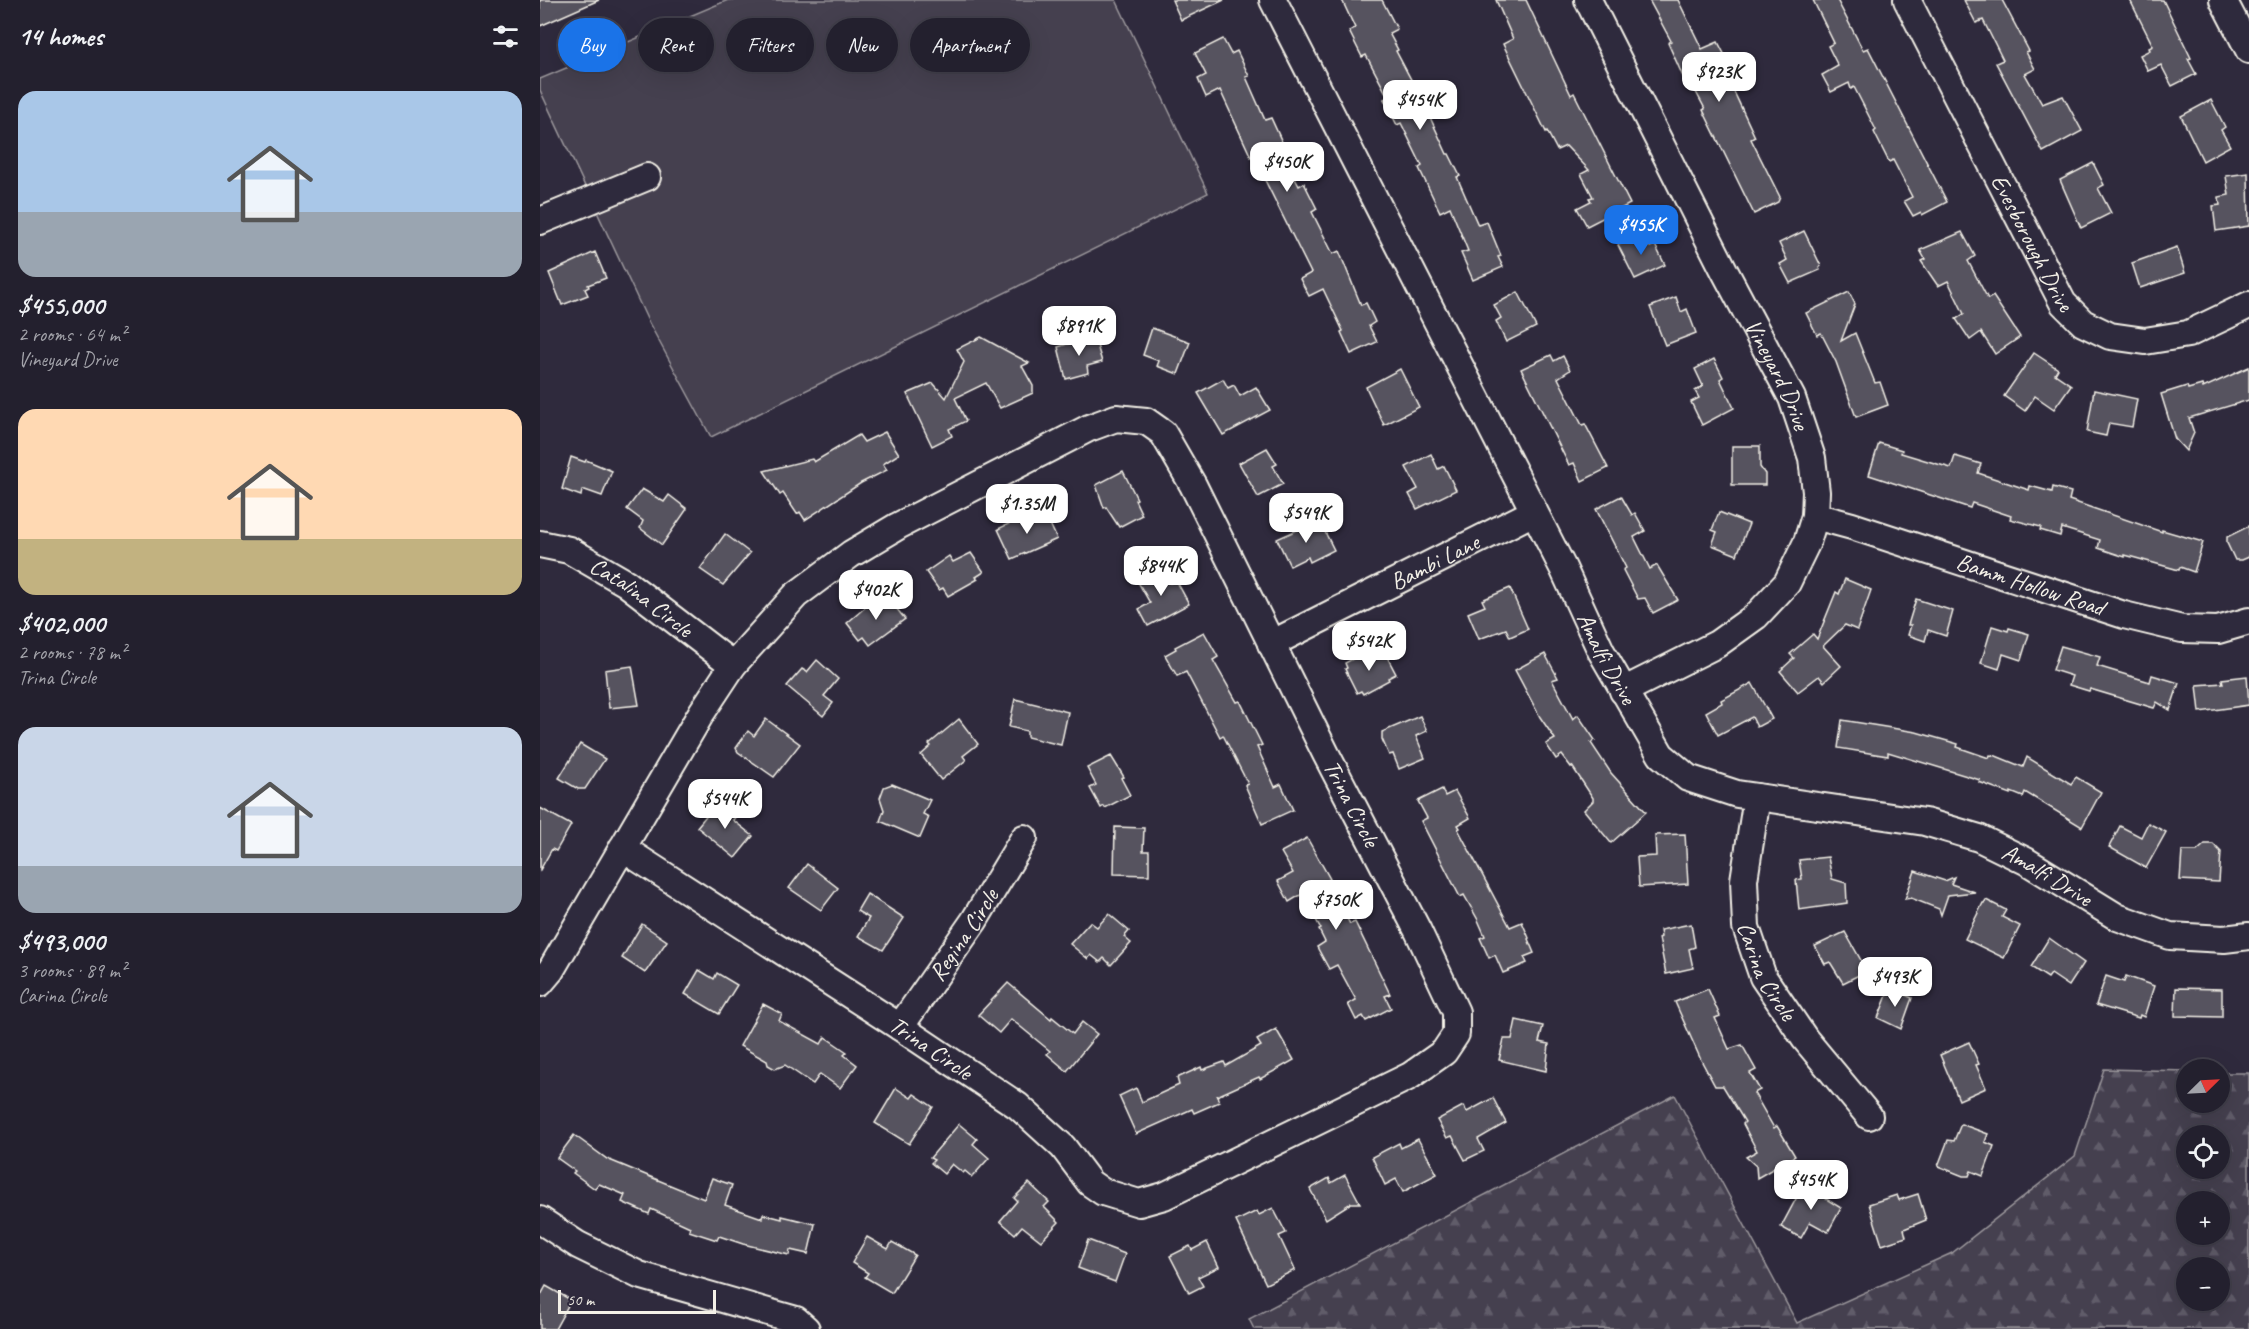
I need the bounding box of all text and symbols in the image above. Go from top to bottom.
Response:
chip: Buy [558,18,626,72]
chip: Rent [638,18,714,72]
chip: Filters [726,18,814,72]
chip: New [826,18,898,72]
chip: Apartment [910,18,1030,72]
text: 14 homes [18,20,103,53]
icon: filters [489,20,522,53]
pin: $923K [1677,52,1761,103]
text: $923K [1696,59,1742,84]
pin: $454K [1378,80,1462,131]
text: $454K [1397,87,1443,112]
icon: home [216,130,324,238]
pin: $450K [1245,142,1329,193]
text: $450K [1264,149,1310,174]
street label: Evesborough Drive [1984,169,2080,320]
pin: $455K [1599,205,1683,256]
text: $455K [1618,212,1664,237]
text: $455,000 [18,289,104,322]
pin: $891K [1037,306,1121,357]
text: $891K [1056,313,1102,338]
street label: Vineyard Drive [1738,314,1817,436]
text: 2 rooms · 64 m² [18,322,126,347]
text: Vineyard Drive [18,347,118,372]
icon: home [216,448,324,556]
pin: $1.35M [978,484,1076,535]
text: $1.35M [1000,491,1054,516]
pin: $549K [1264,493,1348,544]
text: $549K [1283,500,1329,525]
street label: Bambi Lane [1385,526,1486,597]
pin: $844K [1119,546,1203,597]
street label: Bamm Hollow Road [1953,546,2112,624]
street label: Catalina Circle [584,550,701,645]
text: $844K [1138,553,1184,578]
pin: $402K [834,570,918,621]
text: $402K [853,577,899,602]
text: $402,000 [18,607,105,640]
street label: Amalfi Drive [1570,608,1644,711]
pin: $542K [1327,621,1411,672]
text: $542K [1346,628,1392,653]
text: 2 rooms · 78 m² [18,640,126,665]
text: Trina Circle [18,665,96,690]
street label: Trina Circle [1317,755,1388,854]
icon: home [216,766,324,874]
pin: $544K [683,779,767,830]
text: $544K [702,786,748,811]
street label: Amalfi Drive [1997,837,2100,914]
pin: $750K [1294,880,1378,931]
street label: Regina Circle [922,881,1006,987]
text: $750K [1313,887,1359,912]
street label: Carina Circle [1730,918,1804,1028]
text: $493,000 [18,925,105,958]
pin: $493K [1853,957,1937,1008]
text: 3 rooms · 89 m² [18,958,126,983]
text: $493K [1872,964,1918,989]
text: Carina Circle [18,983,107,1008]
street label: Trina Circle [884,1009,980,1088]
north arrow [2176,1059,2230,1113]
map controls [2176,1059,2230,1311]
button: locate [2176,1125,2230,1179]
pin: $454K [1769,1160,1853,1211]
text: $454K [1788,1167,1834,1192]
button: + [2176,1191,2230,1245]
button: − [2176,1257,2230,1311]
scale bar [558,1287,716,1314]
text: 50 m [567,1290,594,1310]

